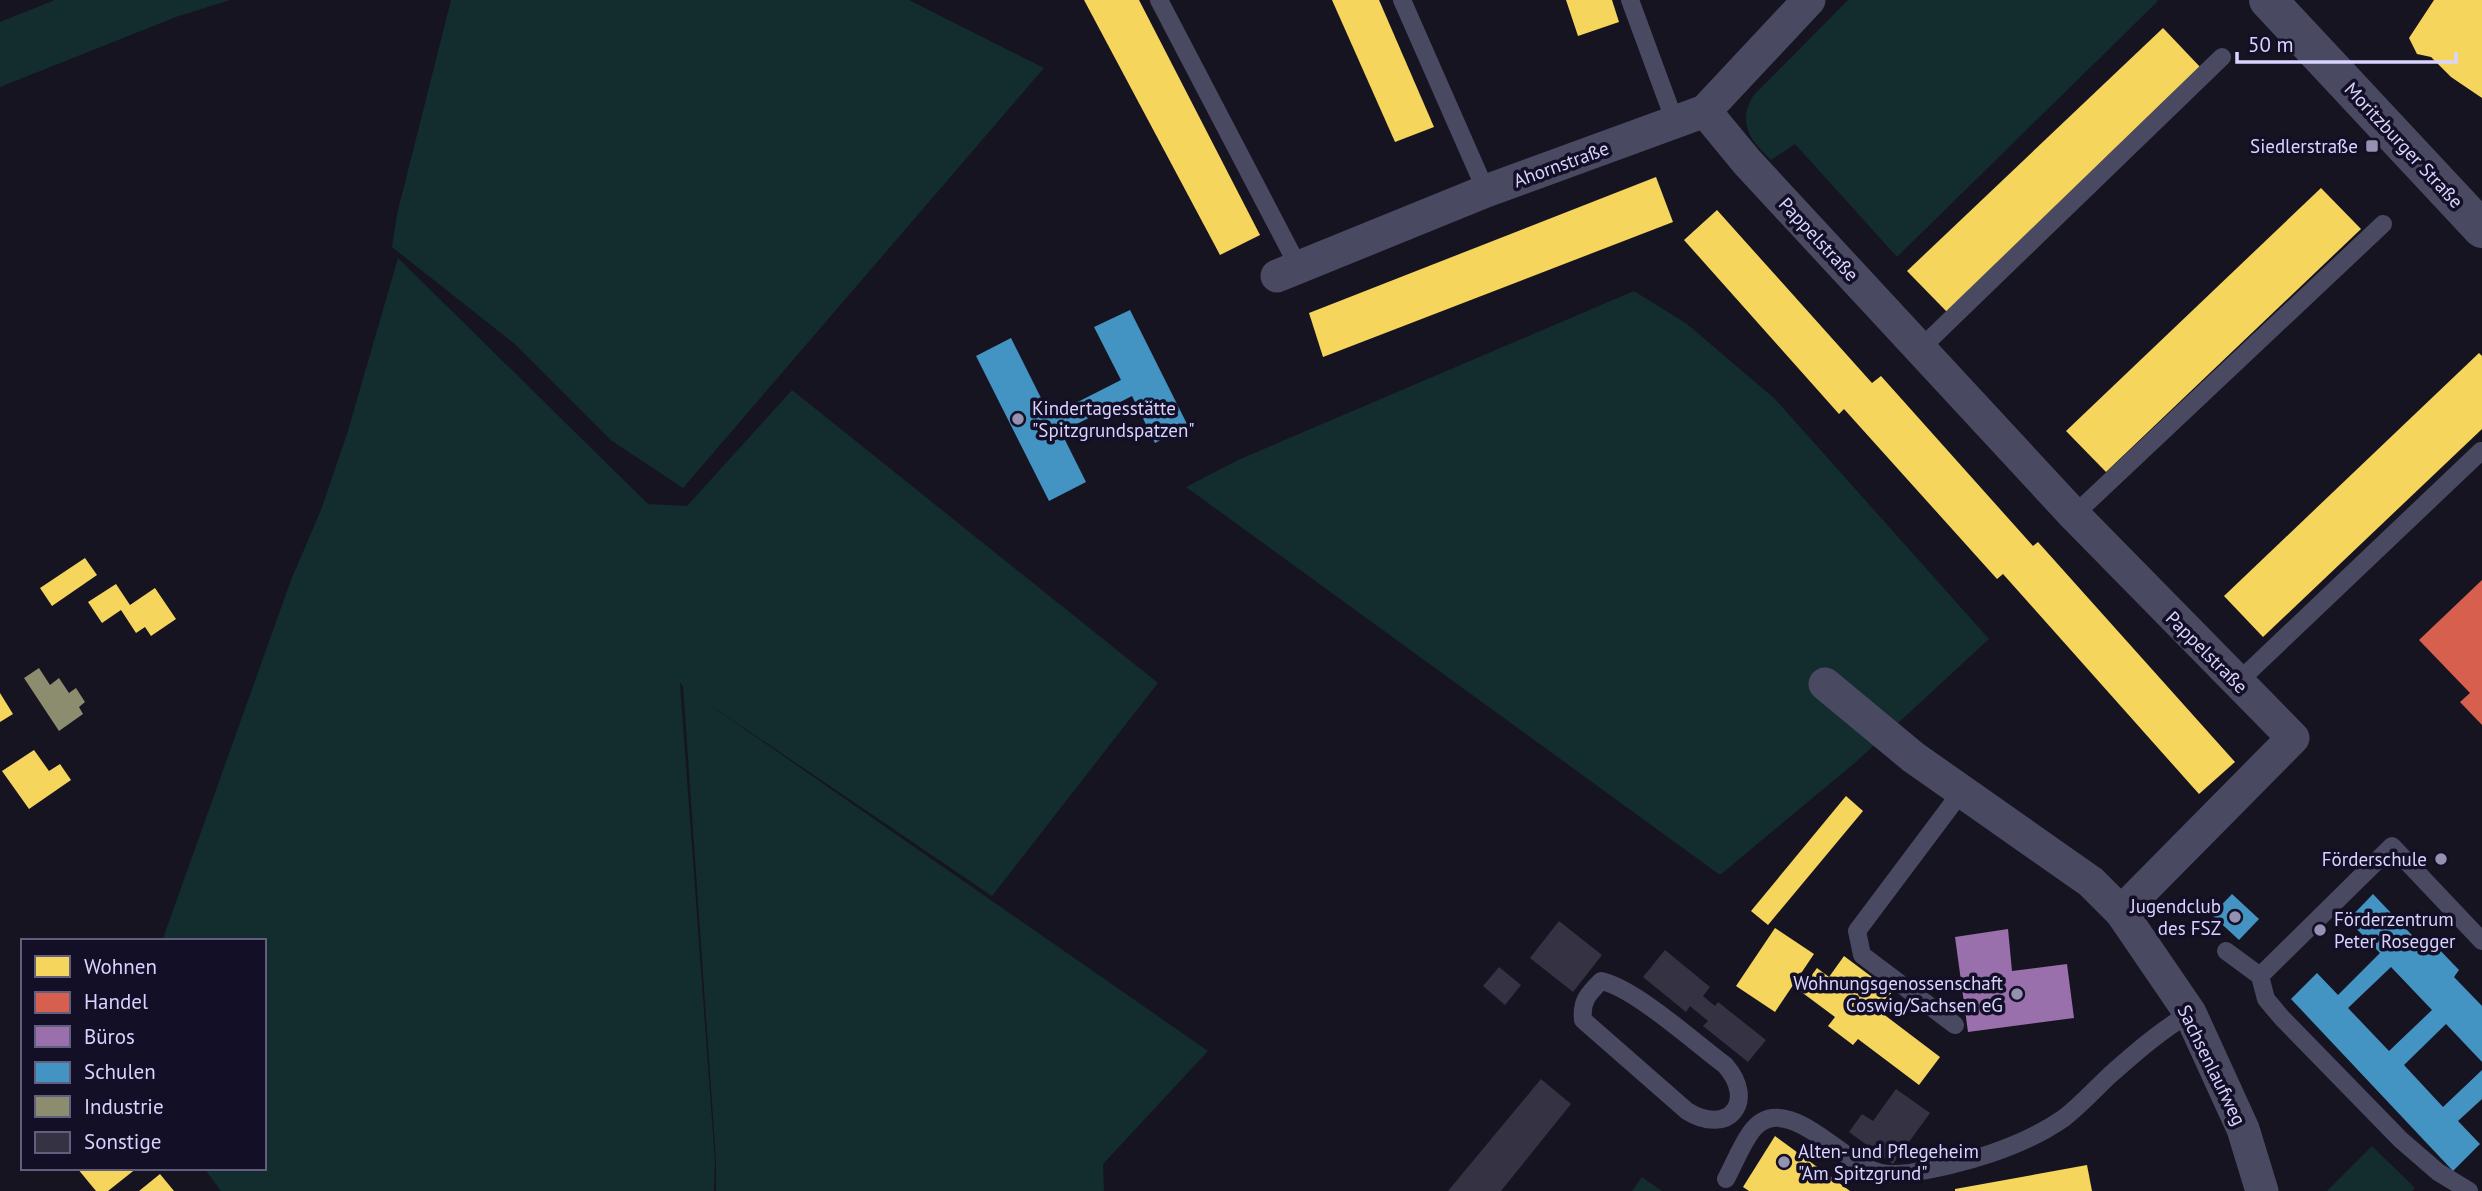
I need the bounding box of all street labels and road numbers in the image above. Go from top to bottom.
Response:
street label: Moritzburger Straße [2340,77,2468,213]
street label: Ahornstraße [1510,136,1612,192]
street label: Pappelstraße [1774,192,1864,286]
street label: Pappelstraße [2161,606,2253,698]
street label: Sachsenlaufweg [2172,1001,2252,1129]

